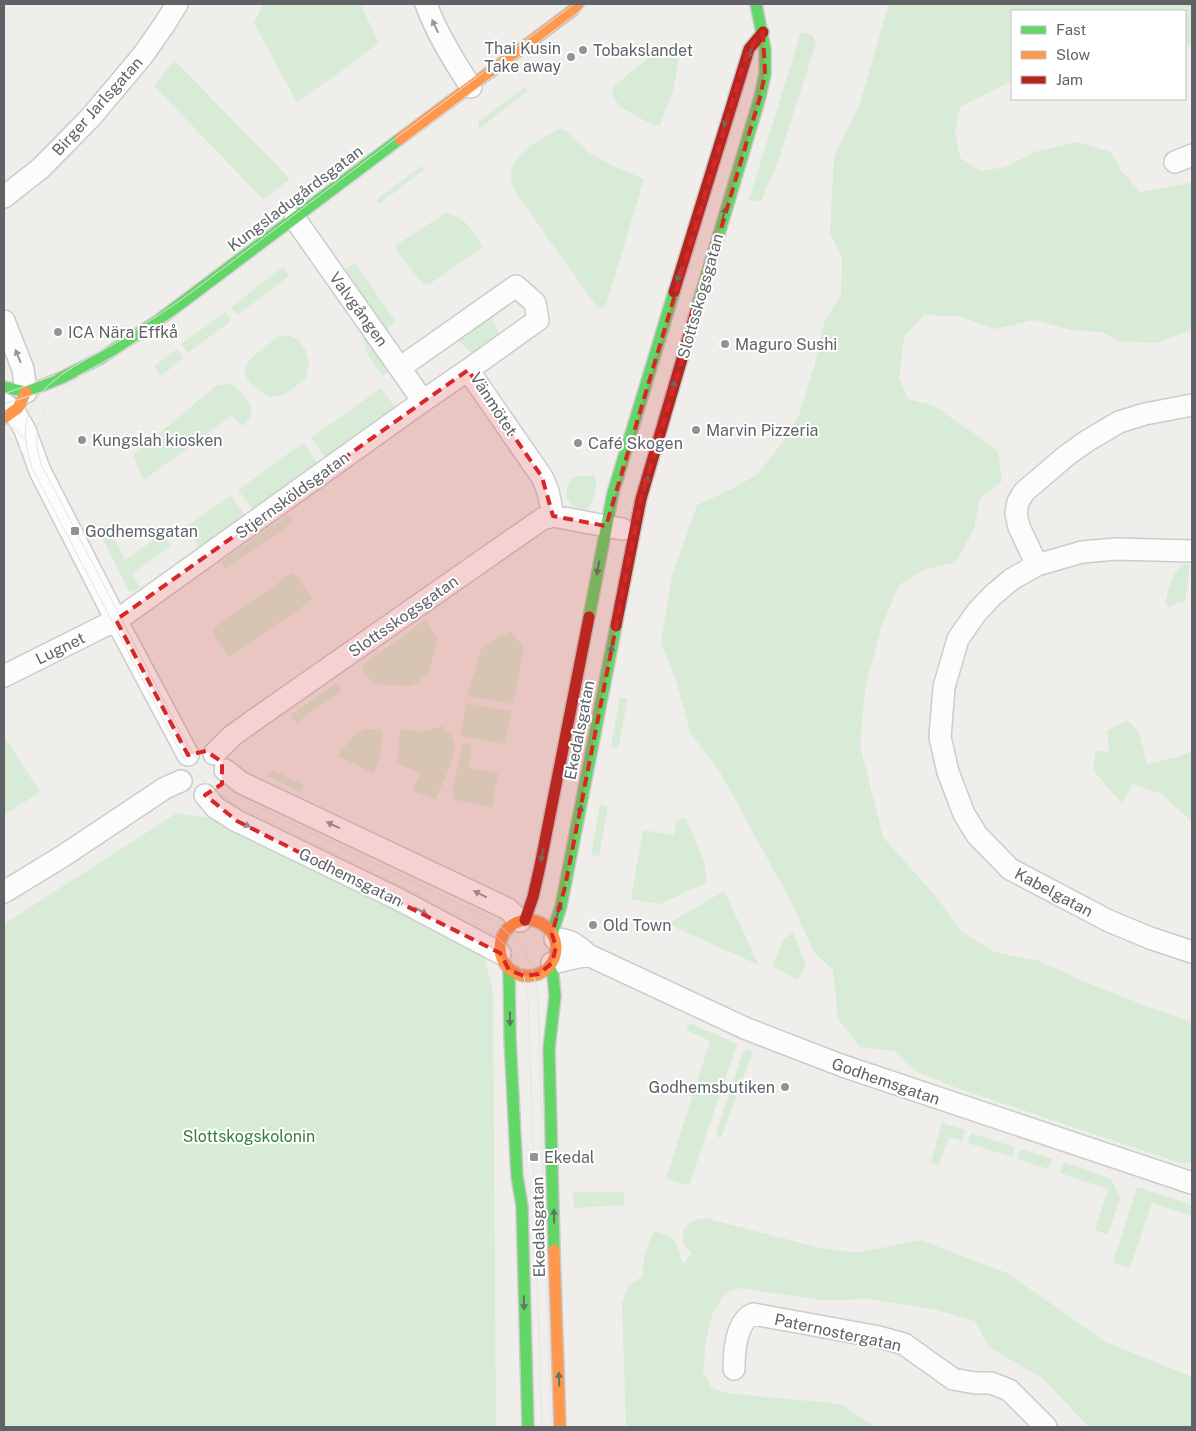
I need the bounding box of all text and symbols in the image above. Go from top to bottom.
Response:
legend [1011,10,1186,100]
one-way arrow [431,19,439,33]
text: Fast [1056,21,1086,38]
place label: Thai Kusin Take away [484,39,561,76]
place label: Tobakslandet [593,41,693,60]
marker: Tobakslandet [577,44,589,56]
one-way arrow [746,44,754,59]
text: Slow [1056,46,1091,63]
marker: Thai Kusin Take away [565,51,577,63]
street label: Birger Jarlsgatan [48,53,147,160]
text: Jam [1056,71,1083,88]
one-way arrow [722,112,730,127]
street label: Kungsladugårdsgatan [224,141,367,255]
one-way arrow [721,207,729,222]
street label: Slottsskogsgatan [674,231,727,361]
one-way arrow [675,268,683,283]
street label: Valvgången [325,269,392,350]
place label: ICA Nära Effkå [68,323,178,342]
marker: ICA Nära Effkå [52,326,64,338]
place label: Maguro Sushi [735,335,837,354]
marker: Maguro Sushi [719,338,731,350]
one-way arrow [14,348,22,363]
street label: Vänmötet [466,369,521,439]
one-way arrow [670,379,678,394]
place label: Marvin Pizzeria [706,421,818,440]
marker: Marvin Pizzeria [690,424,702,436]
place label: Kungslah kiosken [92,431,223,450]
marker: Kungslah kiosken [76,434,88,446]
place label: Café Skogen [588,434,683,453]
marker: Café Skogen [572,437,584,449]
street label: Stjernsköldsgatan [232,448,353,543]
one-way arrow [642,476,650,491]
place label: Godhemsgatan [85,522,198,541]
marker: Godhemsgatan [69,525,81,537]
one-way arrow [593,561,601,577]
street label: Slottsskogsgatan [345,572,462,661]
street label: Lugnet [32,628,88,669]
one-way arrow [607,644,615,660]
street label: Ekedalsgatan [561,679,598,781]
one-way arrow [576,803,584,819]
one-way arrow [236,820,251,829]
one-way arrow [326,821,340,829]
street label: Godhemsgatan [296,844,406,911]
one-way arrow [538,847,546,862]
street label: Kabelgatan [1011,864,1096,921]
one-way arrow [472,890,487,899]
one-way arrow [556,903,564,918]
one-way arrow [414,907,428,915]
place label: Old Town [603,916,672,935]
marker: Old Town [587,919,599,931]
one-way arrow [506,1011,514,1027]
street label: Godhemsgatan [829,1054,942,1109]
place label: Godhemsbutiken [648,1078,775,1097]
marker: Godhemsbutiken [779,1081,791,1093]
park label: Slottskogskolonin [183,1127,315,1146]
place label: Ekedal [544,1148,595,1167]
marker: Ekedal [528,1151,540,1163]
street label: Ekedalsgatan [528,1176,549,1278]
one-way arrow [550,1208,558,1224]
one-way arrow [520,1295,528,1311]
street label: Paternostergatan [773,1310,903,1355]
one-way arrow [554,1370,562,1386]

